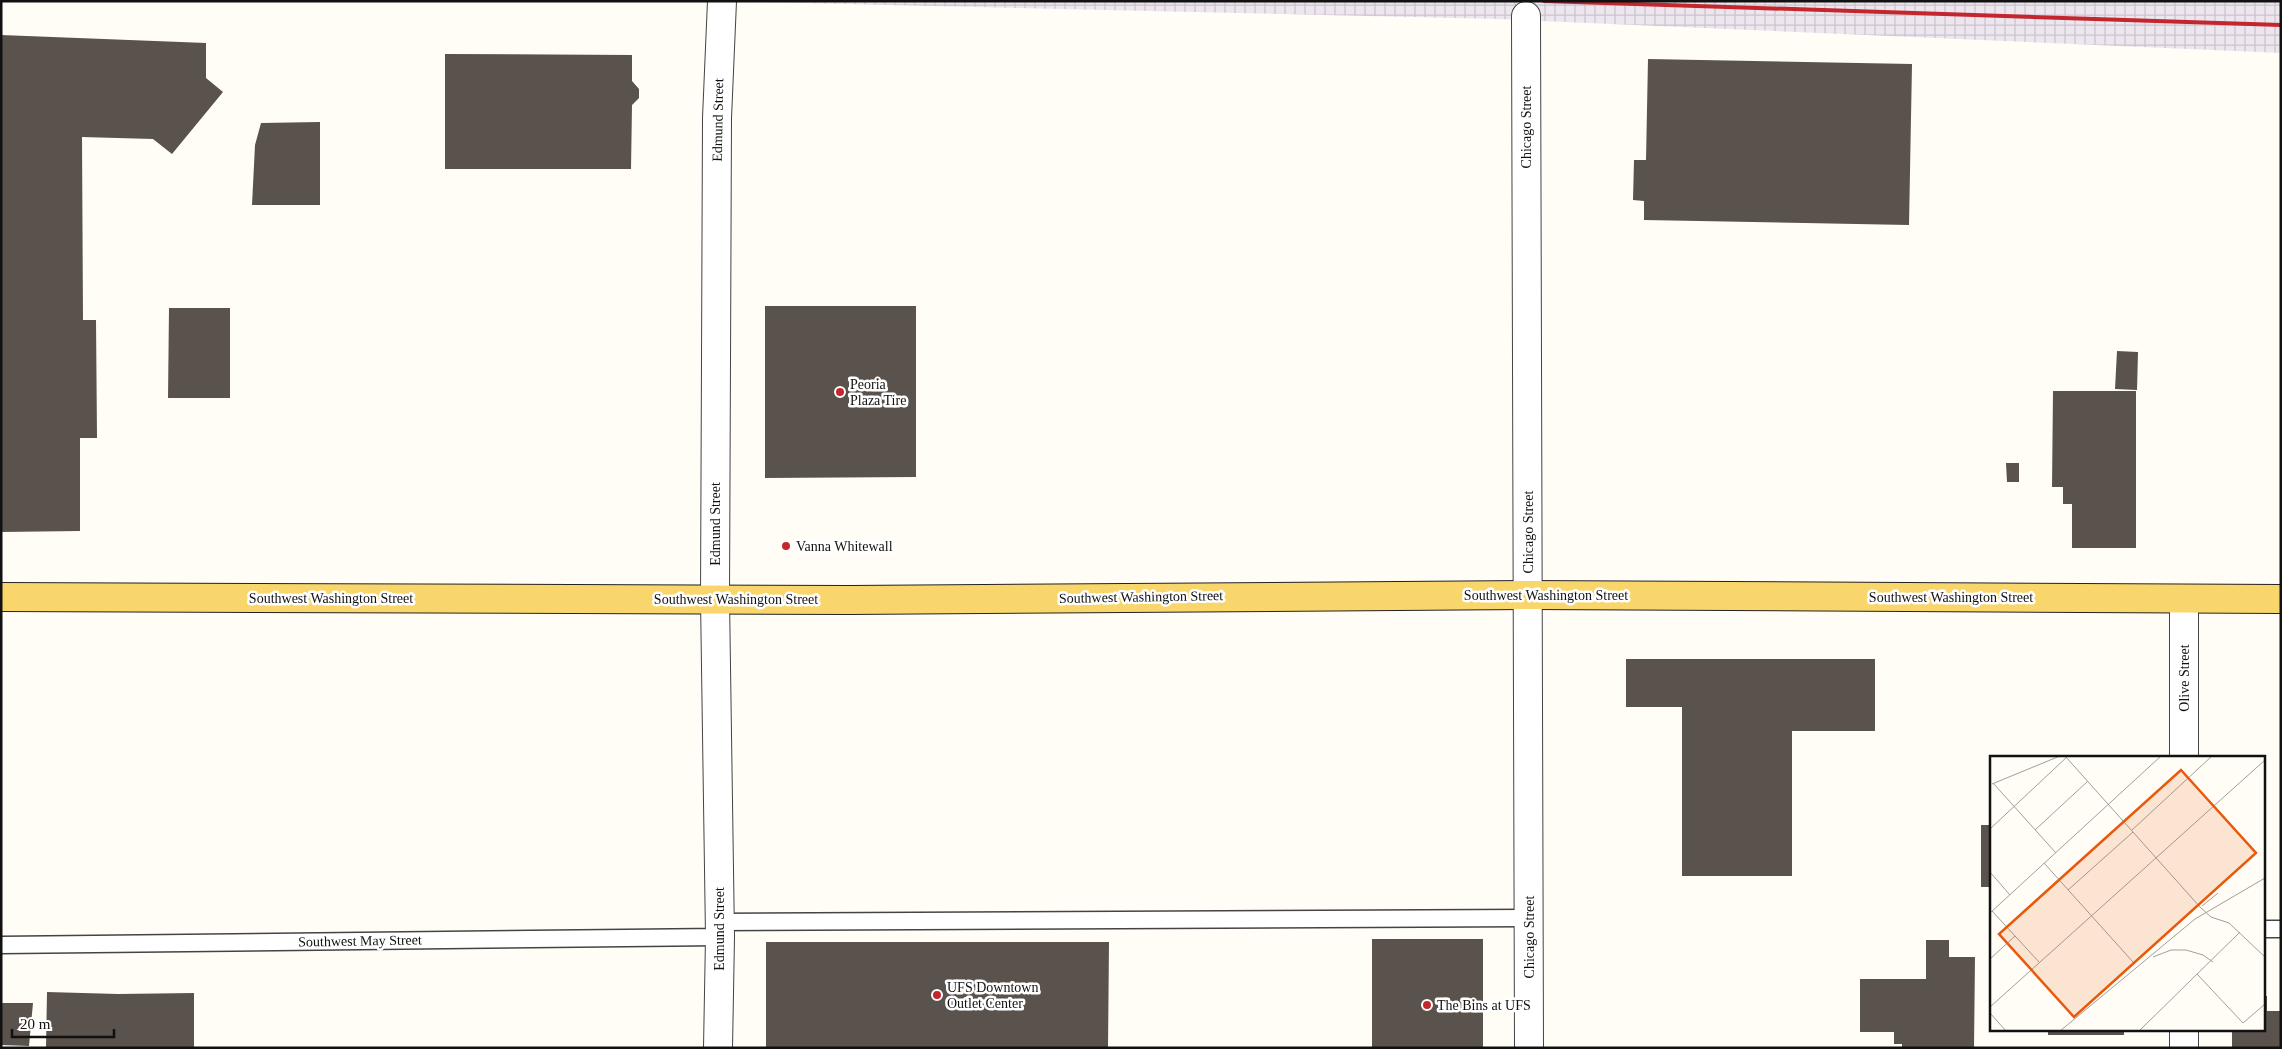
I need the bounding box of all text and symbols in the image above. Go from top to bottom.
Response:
street label: Edmund Street [710,78,726,162]
street label: Chicago Street [1519,85,1534,168]
place label: Peoria Plaza Tire [850,377,906,408]
marker: Peoria Plaza Tire [834,386,846,398]
street label: Edmund Street [708,482,723,566]
street label: Chicago Street [1521,490,1536,573]
place label: Vanna Whitewall [796,539,893,554]
marker: Vanna Whitewall [780,540,792,552]
street label: Southwest Washington Street [1059,588,1223,606]
street label: Southwest Washington Street [1464,588,1628,603]
street label: Southwest Washington Street [1869,590,2033,605]
street label: Southwest Washington Street [249,591,413,606]
street label: Southwest Washington Street [654,592,818,607]
street label: Olive Street [2177,644,2192,712]
inset map [1990,756,2264,1032]
street label: Edmund Street [712,887,727,971]
street label: Chicago Street [1522,895,1537,978]
street label: Southwest May Street [298,932,422,950]
place label: UFS Downtown Outlet Center [947,980,1038,1011]
marker: UFS Downtown Outlet Center [931,989,943,1001]
place label: The Bins at UFS [1437,998,1531,1013]
marker: The Bins at UFS [1421,999,1433,1011]
scale bar [12,1006,115,1038]
text: 20 m [20,1016,51,1032]

